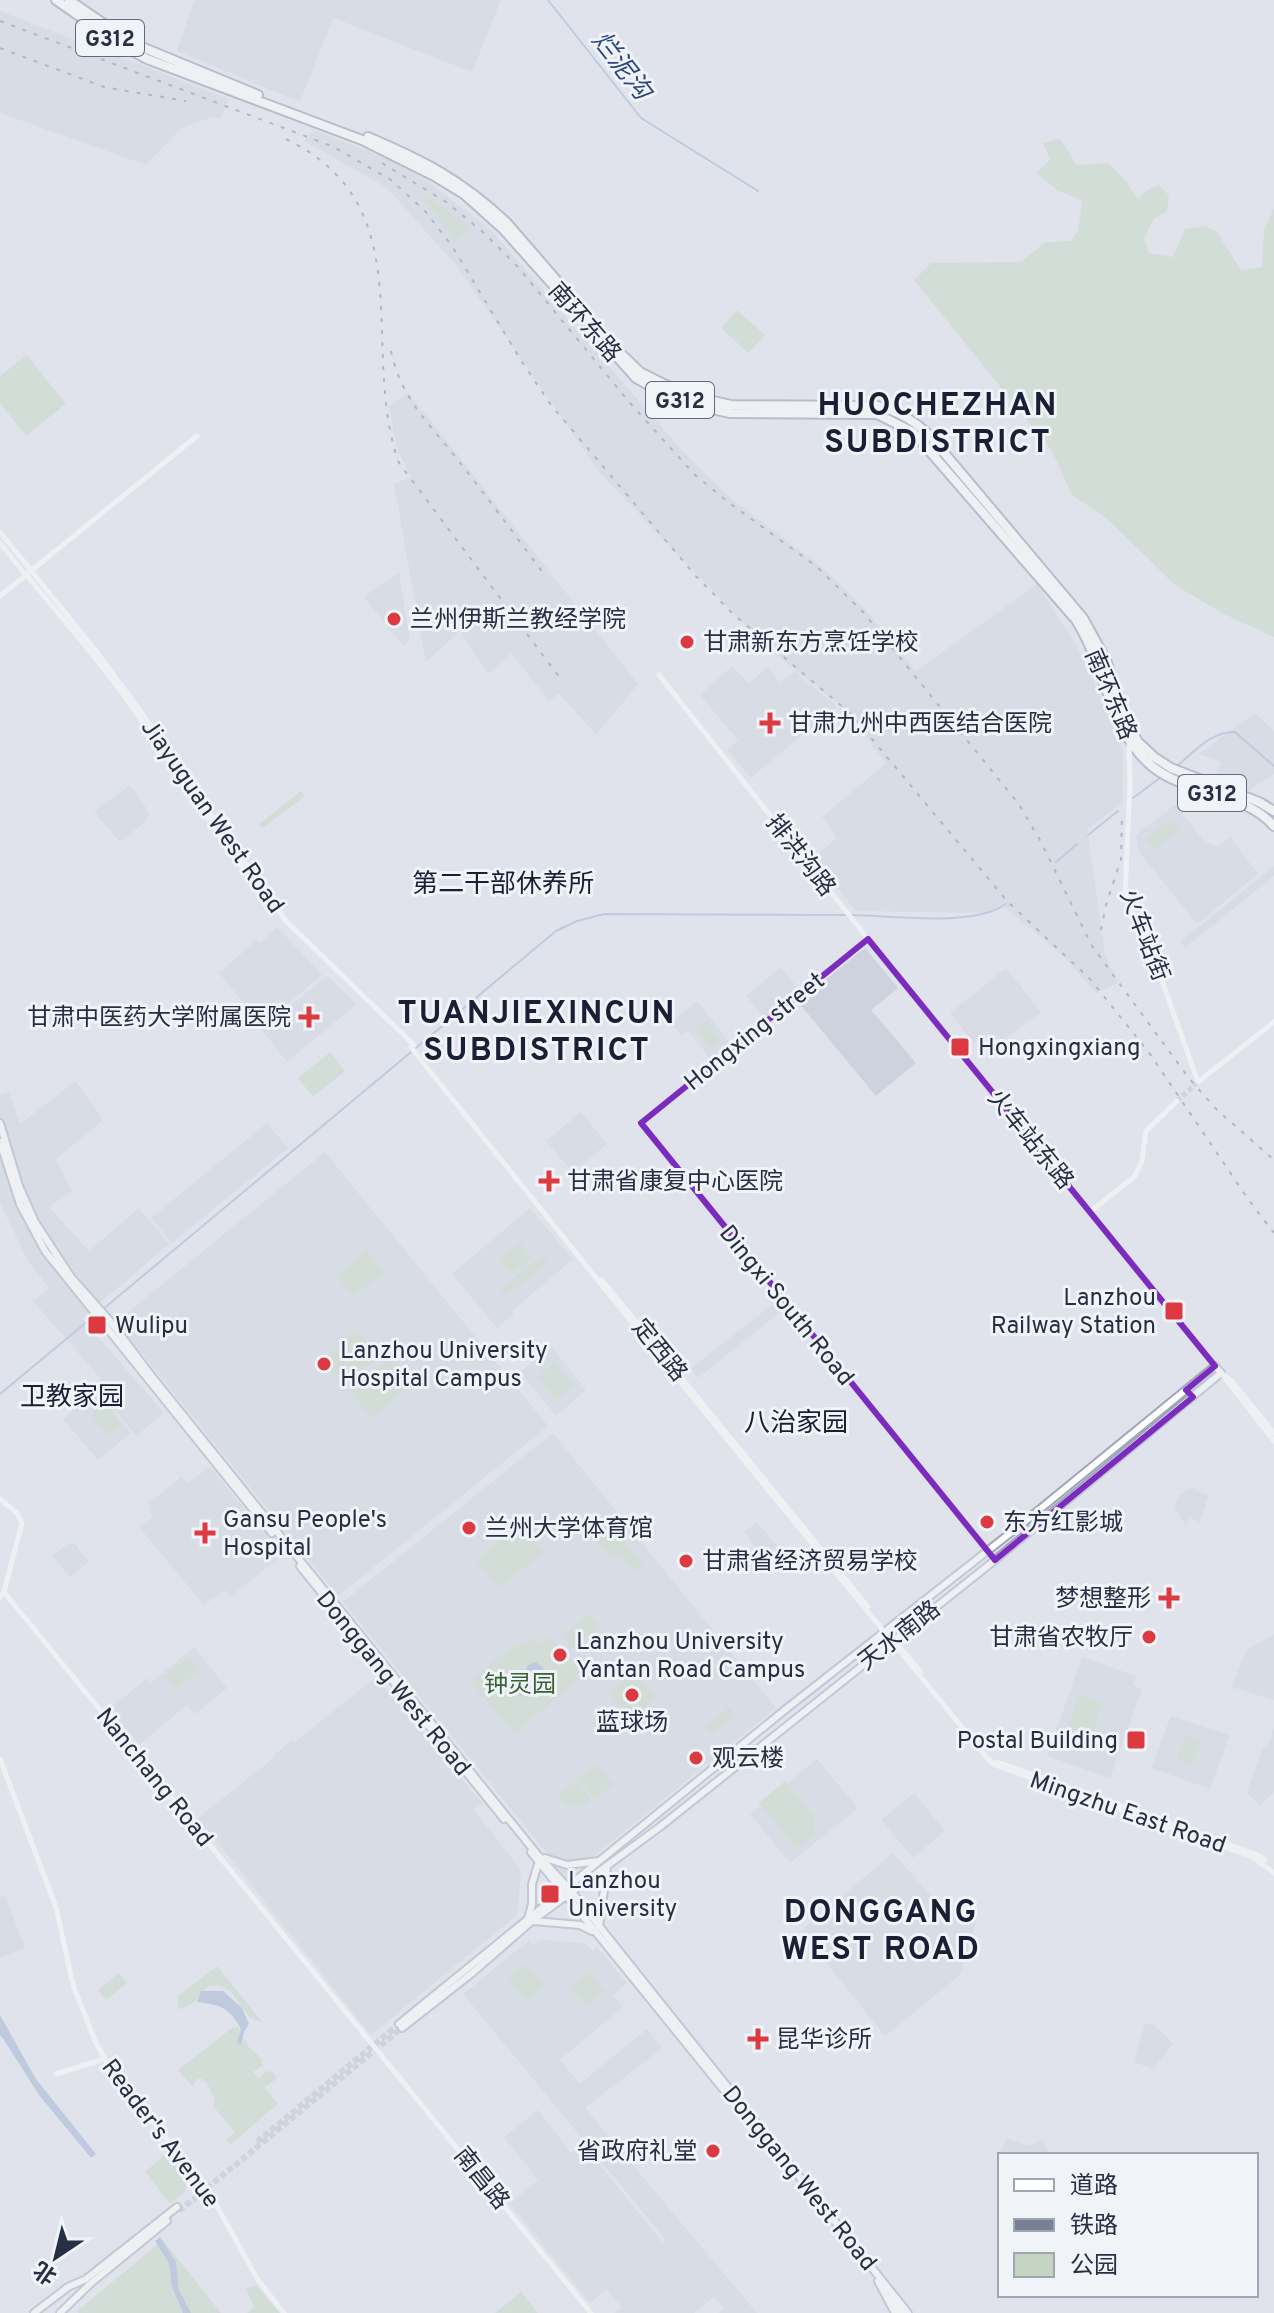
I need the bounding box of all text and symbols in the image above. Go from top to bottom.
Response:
road number: G312 [76,20,144,56]
water label: 烂泥沟 [583,26,659,110]
street label: 南环东路 [541,277,626,369]
road number: G312 [646,382,714,418]
district label: HUOCHEZHAN SUBDISTRICT [818,387,1058,464]
place label: 兰州伊斯兰教经学院 [410,606,626,636]
marker: 兰州伊斯兰教经学院 [385,610,403,628]
place label: 甘肃新东方烹饪学校 [703,629,919,659]
marker: 甘肃新东方烹饪学校 [678,633,696,651]
street label: 南环东路 [1077,645,1142,745]
place label: 甘肃九州中西医结合医院 [788,710,1052,740]
marker: 甘肃九州中西医结合医院 [759,712,781,734]
street label: Jiayuguan West Road [133,714,290,920]
road number: G312 [1178,775,1246,811]
street label: 排洪沟路 [758,809,841,903]
district label: 第二干部休养所 [412,869,594,902]
street label: 火车站街 [1112,886,1174,986]
street label: Hongxing street [679,967,832,1098]
district label: TUANJIEXINCUN SUBDISTRICT [397,995,677,1072]
place label: 甘肃中医药大学附属医院 [27,1004,291,1034]
marker: 甘肃中医药大学附属医院 [298,1006,320,1028]
place label: Hongxingxiang [978,1034,1141,1064]
marker: Hongxingxiang [949,1036,971,1058]
street label: 火车站东路 [980,1084,1079,1196]
place label: 甘肃省康复中心医院 [567,1168,783,1198]
marker: 甘肃省康复中心医院 [538,1170,560,1192]
street label: Dingxi South Road [711,1220,860,1393]
place label: Lanzhou Railway Station [991,1284,1156,1342]
marker: Lanzhou Railway Station [1163,1300,1185,1322]
place label: Wulipu [115,1312,188,1342]
marker: Wulipu [86,1314,108,1336]
street label: 定西路 [624,1314,693,1389]
place label: Lanzhou University Hospital Campus [340,1337,548,1395]
marker: Lanzhou University Hospital Campus [315,1355,333,1373]
district label: 卫教家园 [20,1382,124,1415]
district label: 八治家园 [744,1408,848,1441]
place label: Gansu People's Hospital [223,1506,387,1564]
place label: 东方红影城 [1003,1509,1123,1539]
marker: 东方红影城 [978,1513,996,1531]
place label: 兰州大学体育馆 [485,1515,653,1545]
marker: 兰州大学体育馆 [460,1519,478,1537]
marker: Gansu People's Hospital [194,1522,216,1544]
place label: 甘肃省经济贸易学校 [702,1548,918,1578]
marker: 甘肃省经济贸易学校 [677,1552,695,1570]
place label: 梦想整形 [1055,1585,1151,1615]
street label: Donggang West Road [309,1586,476,1783]
marker: 梦想整形 [1158,1587,1180,1609]
street label: 天水南路 [853,1595,947,1678]
place label: 甘肃省农牧厅 [989,1624,1133,1654]
place label: Lanzhou University Yantan Road Campus [576,1628,805,1686]
marker: 甘肃省农牧厅 [1140,1628,1158,1646]
marker: Lanzhou University Yantan Road Campus [551,1646,569,1664]
park label: 钟灵园 [484,1671,556,1701]
marker: 蓝球场 [623,1686,641,1704]
street label: Nanchang Road [88,1703,219,1854]
place label: 蓝球场 [596,1709,668,1739]
place label: Postal Building [957,1727,1118,1757]
marker: Postal Building [1125,1729,1147,1751]
place label: 观云楼 [712,1745,784,1775]
marker: 观云楼 [687,1749,705,1767]
street label: Mingzhu East Road [1025,1766,1229,1862]
place label: Lanzhou University [568,1867,677,1925]
marker: Lanzhou University [539,1883,561,1905]
district label: DONGGANG WEST ROAD [781,1894,981,1971]
place label: 昆华诊所 [776,2026,872,2056]
marker: 昆华诊所 [747,2028,769,2050]
street label: Reader's Avenue [94,2054,225,2214]
street label: Donggang West Road [715,2081,882,2278]
place label: 省政府礼堂 [577,2138,697,2168]
street label: 南昌路 [446,2142,515,2217]
marker: 省政府礼堂 [704,2142,722,2160]
legend [998,2153,1258,2297]
text: 道路 [1070,2172,1118,2202]
text: 铁路 [1070,2212,1118,2242]
north arrow [16,2217,96,2297]
text: 公园 [1070,2252,1118,2282]
text: 北 [29,2254,63,2289]

